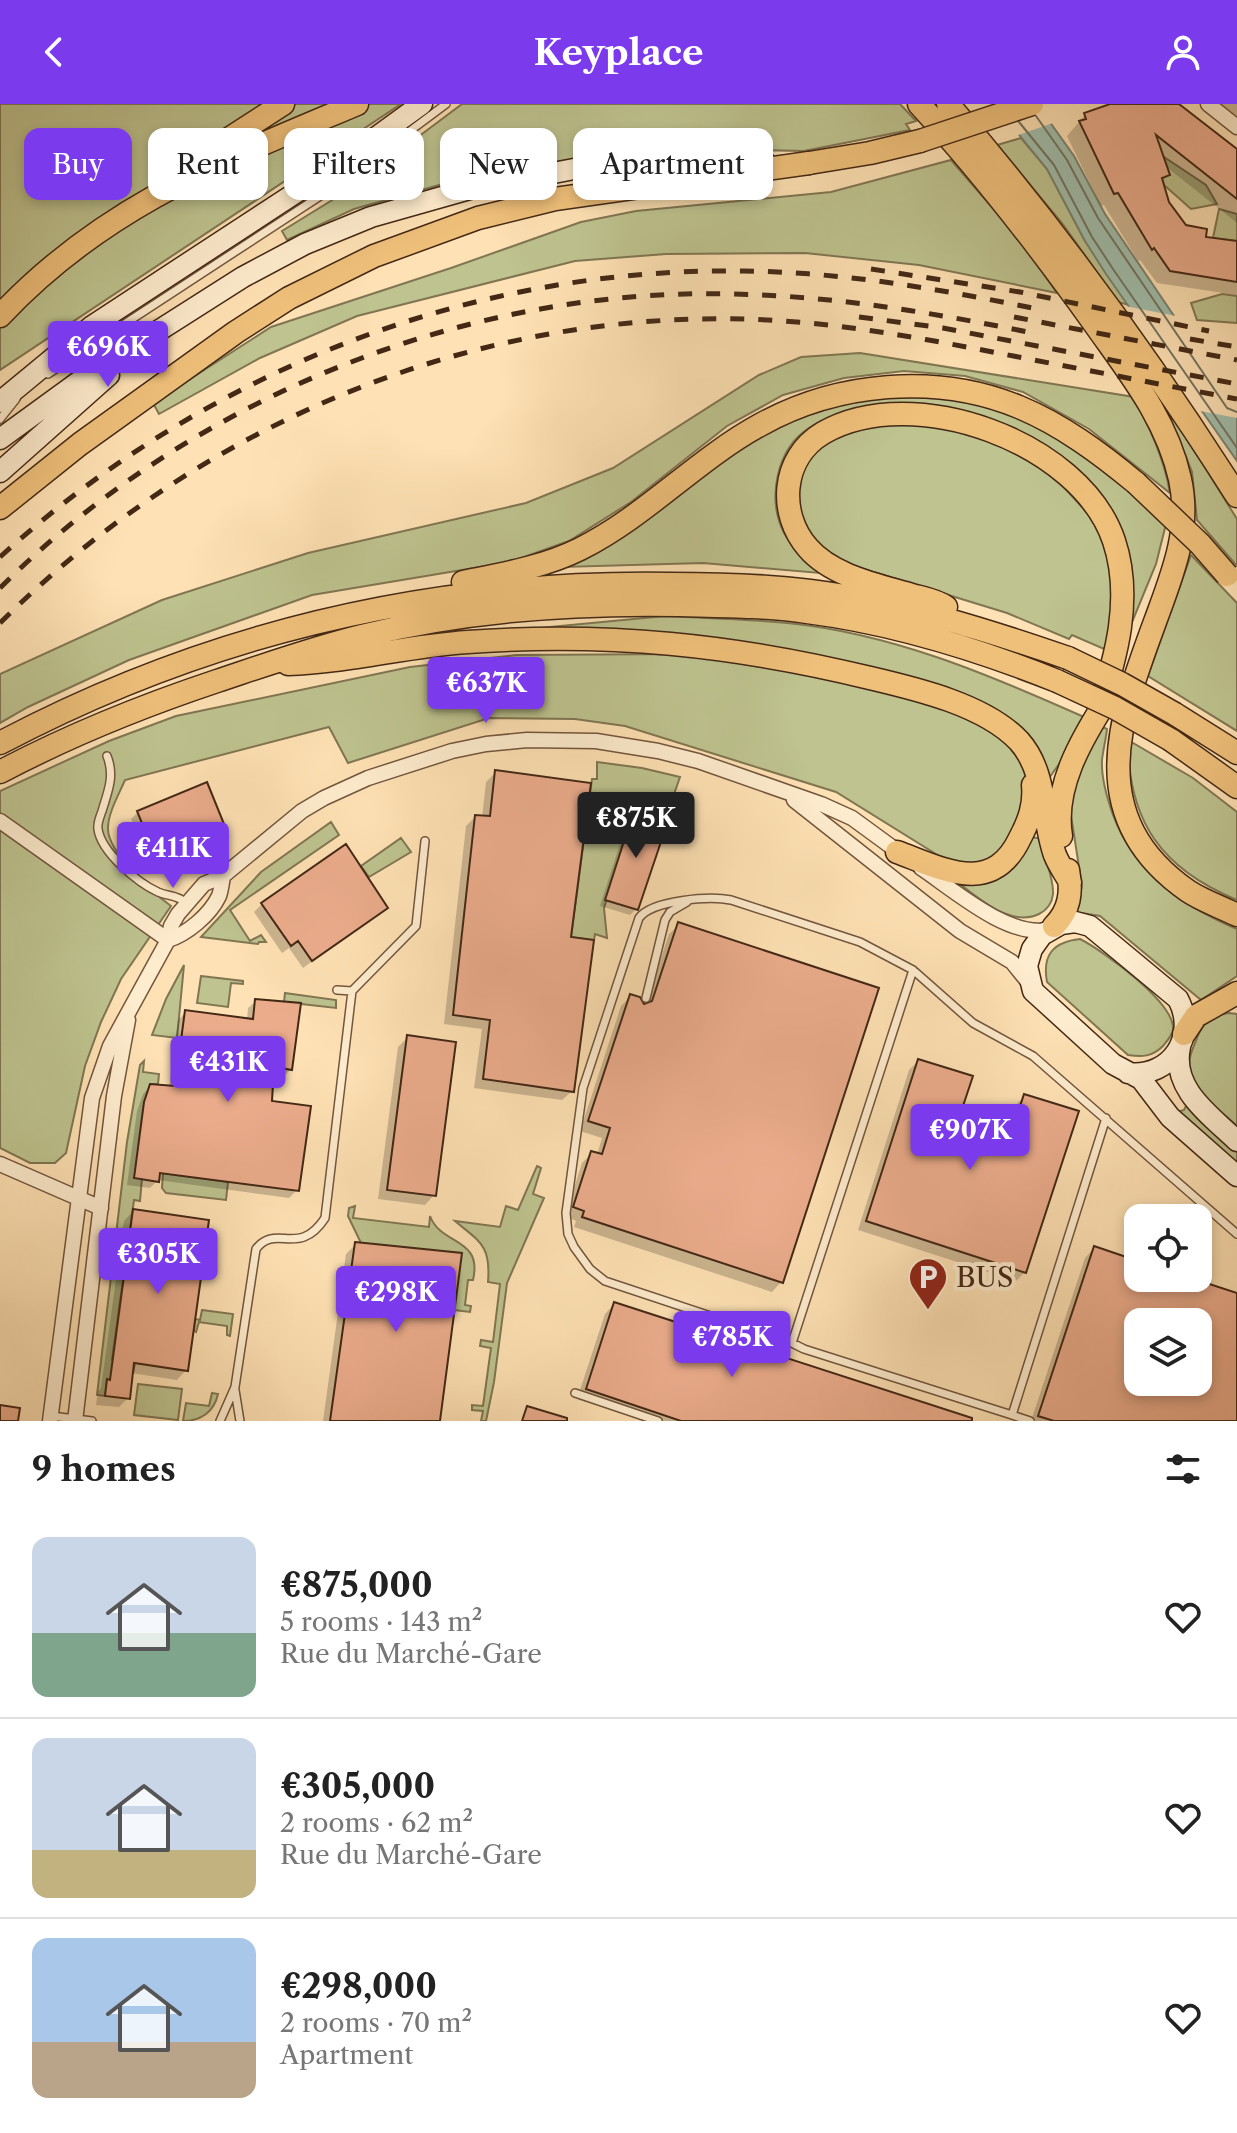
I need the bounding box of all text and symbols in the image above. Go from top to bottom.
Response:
icon: back [32,30,76,74]
text: Keyplace [534,30,703,74]
icon: person [1161,30,1205,74]
chip: Buy [24,128,132,200]
chip: Rent [148,128,268,200]
chip: Filters [284,128,424,200]
chip: New [440,128,557,200]
chip: Apartment [573,128,773,200]
pin: €696K [52,321,164,389]
text: €696K [66,331,150,363]
pin: €637K [430,657,542,725]
text: €637K [445,667,527,699]
pin: €875K [580,792,692,860]
text: €875K [596,802,676,834]
pin: €411K [117,822,229,890]
text: €411K [135,832,211,864]
pin: €431K [172,1036,284,1104]
text: €431K [188,1046,268,1078]
pin: €907K [914,1104,1026,1172]
text: €907K [929,1114,1011,1146]
map controls [1124,1204,1212,1396]
button: locate [1124,1204,1212,1292]
pin: €305K [102,1228,214,1296]
text: €305K [117,1238,199,1270]
parking icon: BUS [907,1256,949,1311]
place label: BUS [956,1260,1014,1294]
pin: €298K [340,1266,452,1334]
text: €298K [354,1276,438,1308]
button: layers [1124,1308,1212,1396]
pin: €785K [676,1311,788,1379]
text: €785K [691,1321,773,1353]
icon: filters [1161,1447,1205,1491]
text: 9 homes [32,1448,176,1490]
text: €875,000 [280,1564,433,1606]
icon: home [96,1569,192,1665]
icon: heart [1161,1595,1205,1639]
text: 5 rooms · 143 m² [280,1606,482,1638]
text: Rue du Marché-Gare [280,1638,542,1670]
text: €305,000 [280,1765,435,1807]
icon: home [96,1770,192,1866]
icon: heart [1161,1796,1205,1840]
text: 2 rooms · 62 m² [280,1807,473,1839]
text: Rue du Marché-Gare [280,1839,542,1871]
text: €298,000 [280,1965,437,2007]
icon: home [96,1970,192,2066]
icon: heart [1161,1996,1205,2040]
text: 2 rooms · 70 m² [280,2007,472,2039]
text: Apartment [280,2039,413,2071]

